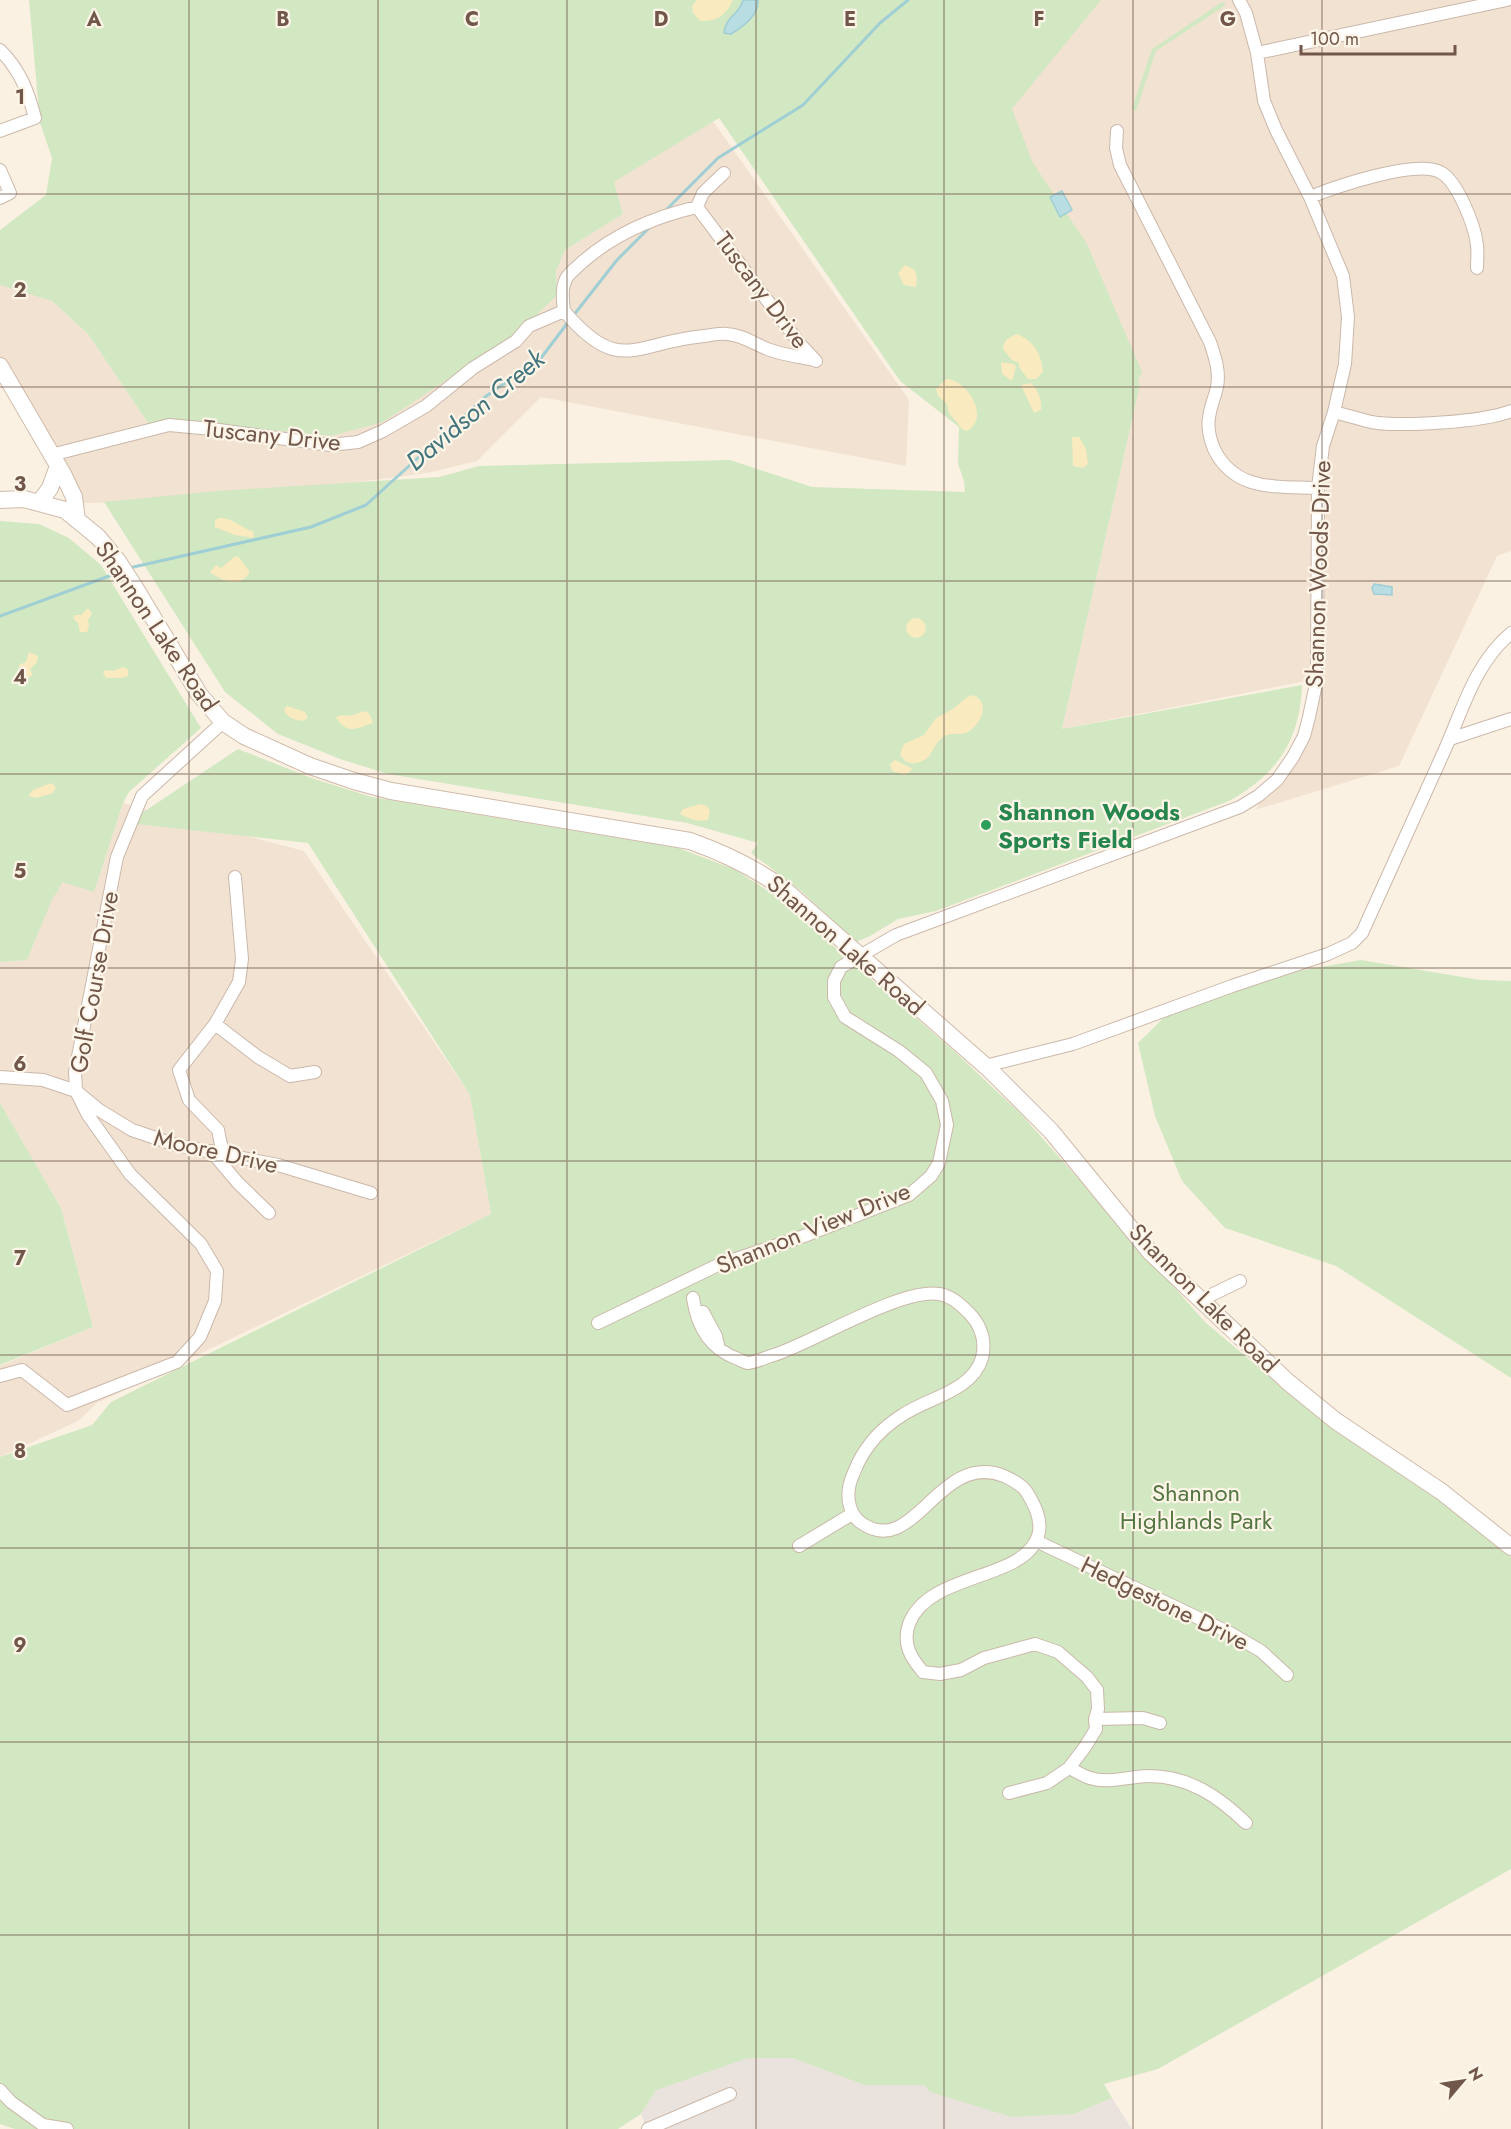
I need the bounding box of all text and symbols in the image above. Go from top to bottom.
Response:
text: A [86,5,102,34]
text: B [276,5,290,34]
text: C [465,5,479,34]
text: D [654,5,668,34]
text: E [844,5,856,34]
text: F [1033,5,1045,34]
text: G [1220,5,1236,34]
scale bar [1301,18,1456,56]
text: 100 m [1310,26,1359,52]
text: 1 [15,83,25,112]
street label: Tuscany Drive [706,224,818,356]
text: 2 [13,276,27,305]
water label: Davidson Creek [397,339,554,480]
street label: Tuscany Drive [201,410,343,460]
street label: Shannon Woods Drive [1297,460,1339,688]
text: 3 [14,470,26,499]
street label: Shannon Lake Road [87,534,227,718]
text: 4 [13,663,27,692]
place label: Shannon Woods Sports Field [998,794,1180,857]
marker: Shannon Woods Sports Field [979,818,993,832]
text: 5 [14,857,27,886]
street label: Shannon Lake Road [759,866,933,1024]
street label: Golf Course Drive [61,888,127,1076]
text: 6 [13,1050,27,1079]
street label: Moore Drive [150,1120,282,1182]
street label: Shannon View Drive [711,1173,915,1283]
street label: Shannon Lake Road [1121,1215,1287,1381]
text: 7 [14,1244,27,1273]
text: 8 [14,1437,26,1466]
park label: Shannon Highlands Park [1120,1475,1273,1538]
street label: Hedgestone Drive [1075,1547,1255,1659]
text: 9 [13,1631,27,1660]
north arrow [1433,2051,1493,2111]
text: N [1463,2063,1489,2085]

